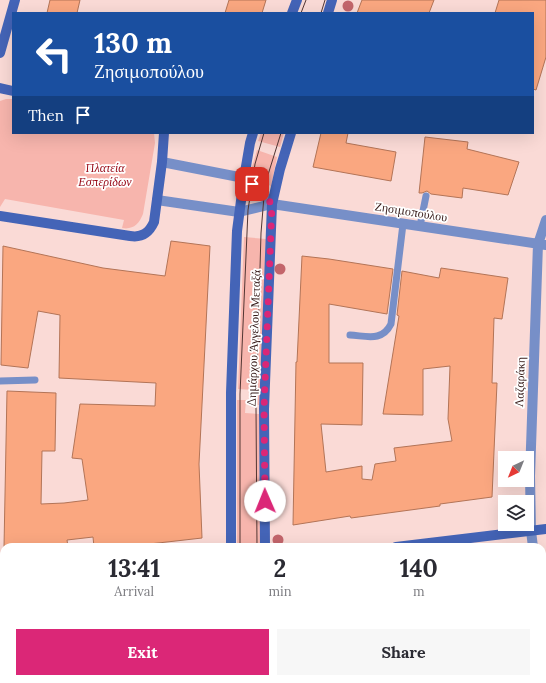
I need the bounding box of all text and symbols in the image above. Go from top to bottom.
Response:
text: 130 m [94,25,172,61]
icon: left [28,28,80,80]
text: Ζησιμοπούλου [94,60,204,83]
icon: arrive [72,104,94,126]
text: Then [28,106,64,125]
park label: Πλατεία Εσπερίδων [77,160,132,189]
pin [235,167,269,201]
icon: arrive [241,173,263,195]
street label: Ζησιμοπούλου [374,198,449,225]
street label: Δημάρχου Άγγελου Μεταξά [244,269,263,407]
street label: Λαζαράκη [511,357,528,407]
north arrow [498,451,534,487]
map controls [498,451,534,531]
position arrow [244,480,286,522]
button: layers [498,495,534,531]
text: 13:41 [108,553,160,584]
text: 2 [274,553,286,584]
text: 140 [400,553,438,584]
text: Arrival [114,583,154,600]
text: min [268,583,292,600]
text: m [413,583,425,600]
button: Exit [16,629,269,675]
button: Share [277,629,530,675]

